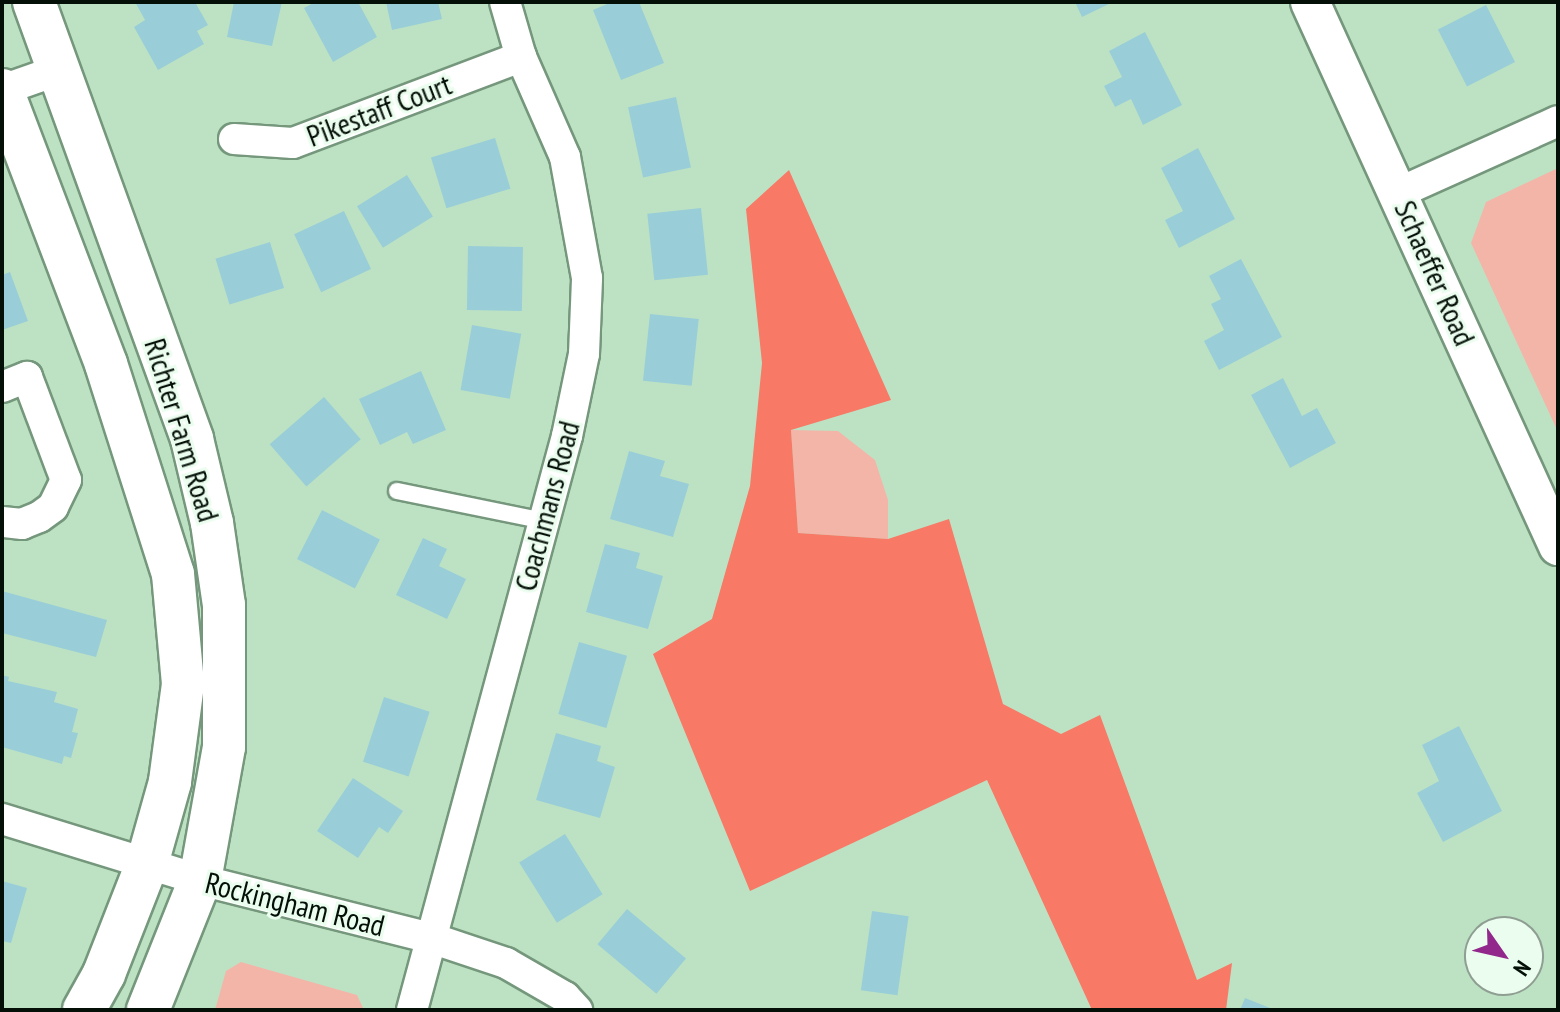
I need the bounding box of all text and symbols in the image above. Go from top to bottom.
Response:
street label: Pikestaff Court [302,66,456,154]
street label: Schaeffer Road [1387,195,1483,351]
street label: Richter Farm Road [137,334,227,526]
street label: Coachmans Road [507,417,587,595]
street label: Rockingham Road [202,864,388,944]
north arrow [1464,916,1544,996]
text: N [1507,956,1537,981]

